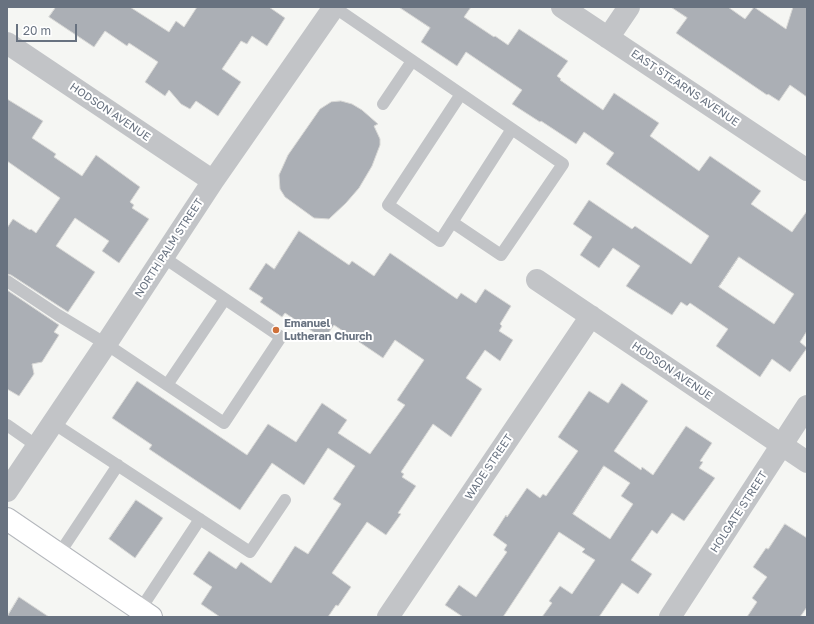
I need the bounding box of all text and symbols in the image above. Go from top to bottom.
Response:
scale bar [18,16,79,42]
text: 20 m [23,23,51,38]
street label: EAST STEARNS AVENUE [628,47,742,129]
street label: HODSON AVENUE [67,80,153,144]
street label: NORTH PALM STREET [132,196,206,300]
place label: Emanuel Lutheran Church [284,317,372,343]
marker: Emanuel Lutheran Church [271,325,281,335]
street label: HODSON AVENUE [629,339,715,403]
street label: WADE STREET [462,432,516,502]
street label: HOLGATE STREET [708,469,770,555]

